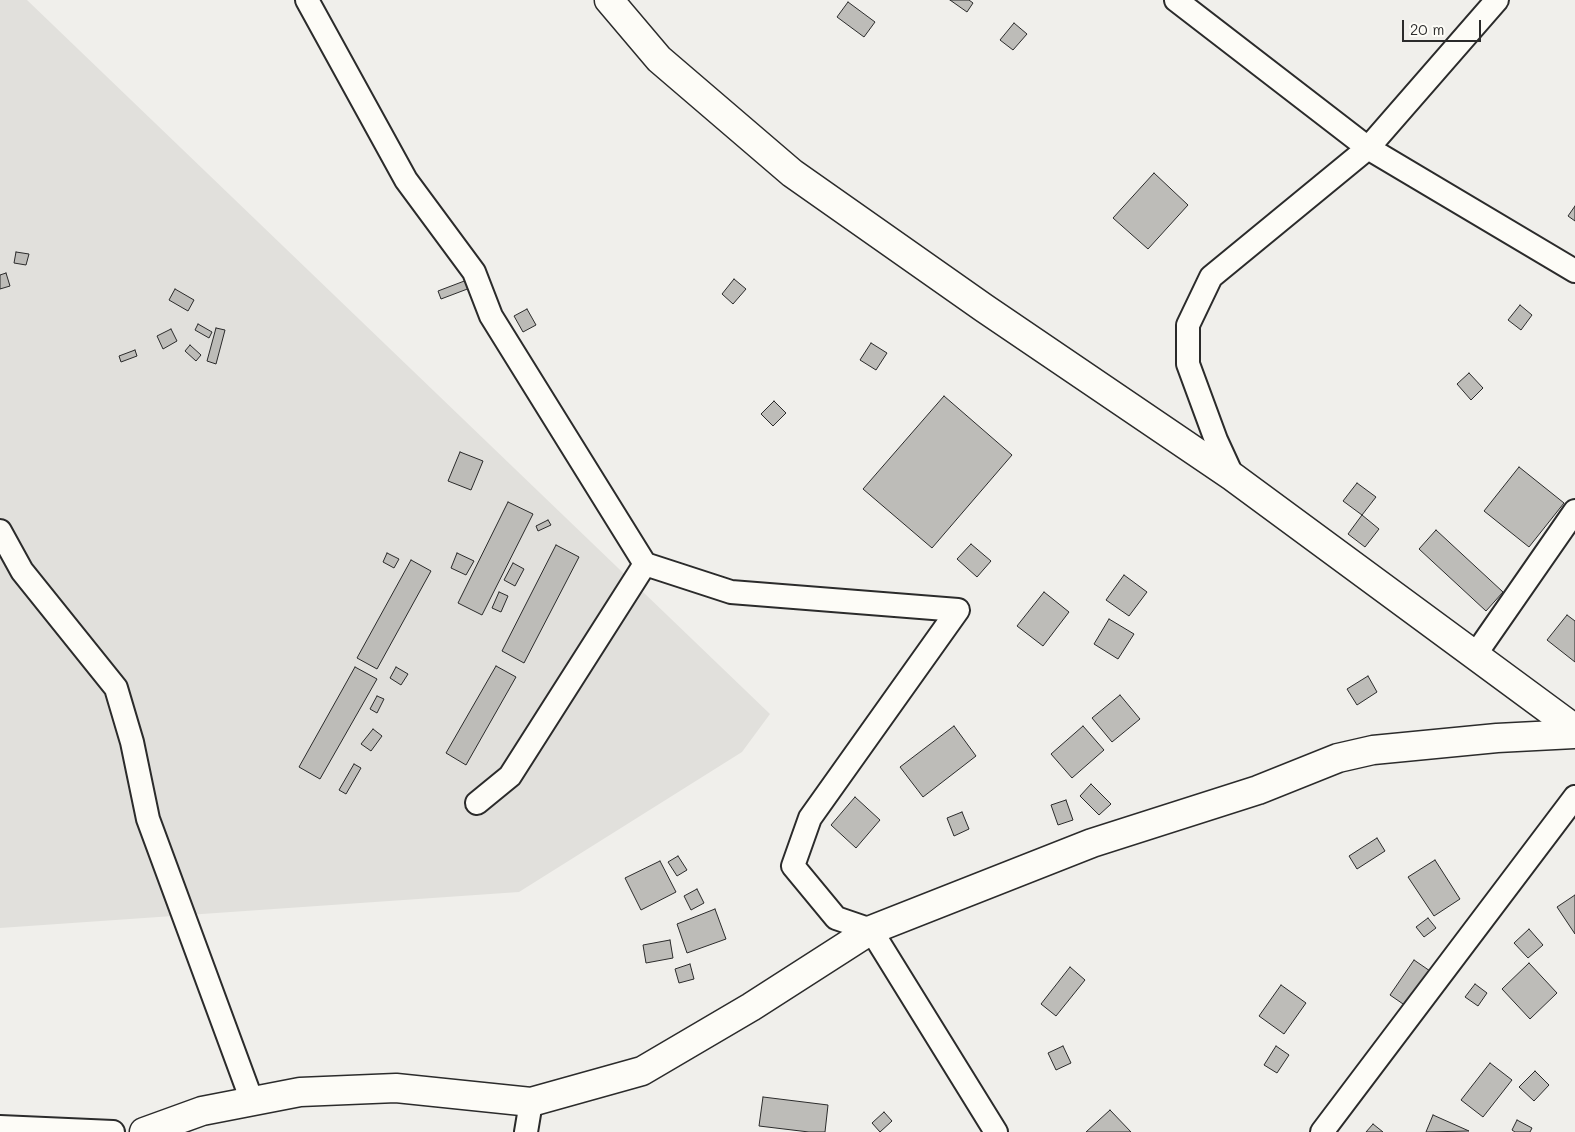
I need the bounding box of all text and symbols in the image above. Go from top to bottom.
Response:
scale bar [1405,10,1484,42]
text: 20 m [1410,19,1444,39]

